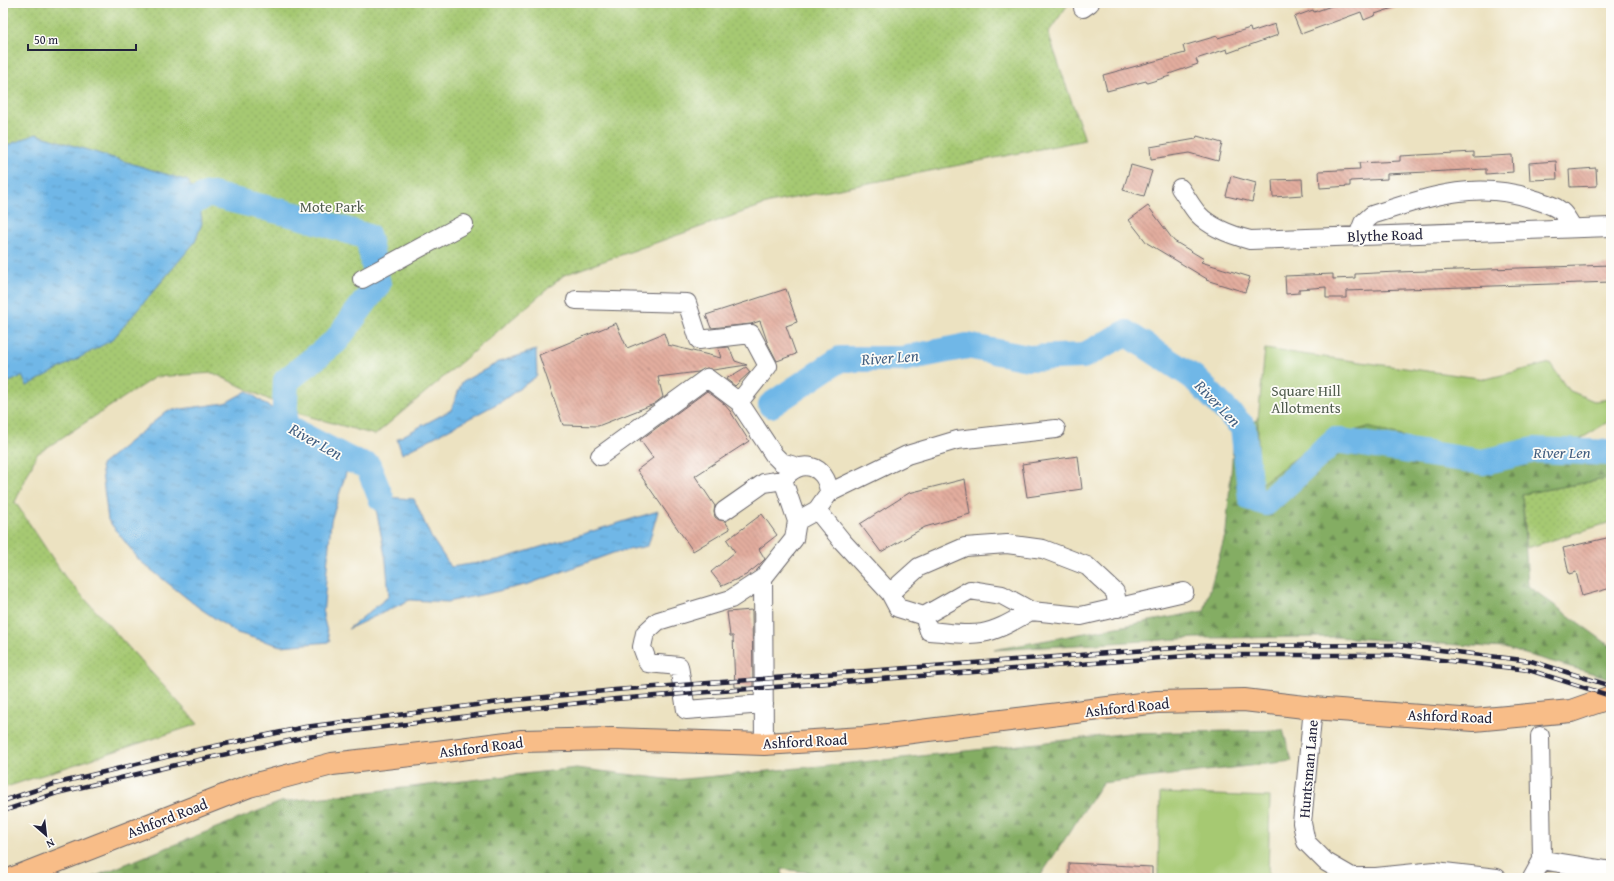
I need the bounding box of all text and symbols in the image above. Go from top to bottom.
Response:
scale bar [28,26,136,52]
text: 50 m [34,31,58,48]
park label: Mote Park [300,196,365,217]
street label: Blythe Road [1347,223,1423,247]
water label: River Len [860,343,919,371]
water label: River Len [1189,373,1247,432]
park label: Square Hill Allotments [1271,380,1341,418]
water label: River Len [284,416,347,465]
water label: River Len [1532,440,1591,464]
street label: Ashford Road [1084,692,1170,722]
street label: Ashford Road [1407,704,1493,728]
street label: Huntsman Lane [1293,719,1323,819]
street label: Ashford Road [762,728,848,754]
street label: Ashford Road [438,731,524,763]
street label: Ashford Road [124,793,210,843]
north arrow [26,815,66,855]
text: N [43,835,58,853]

